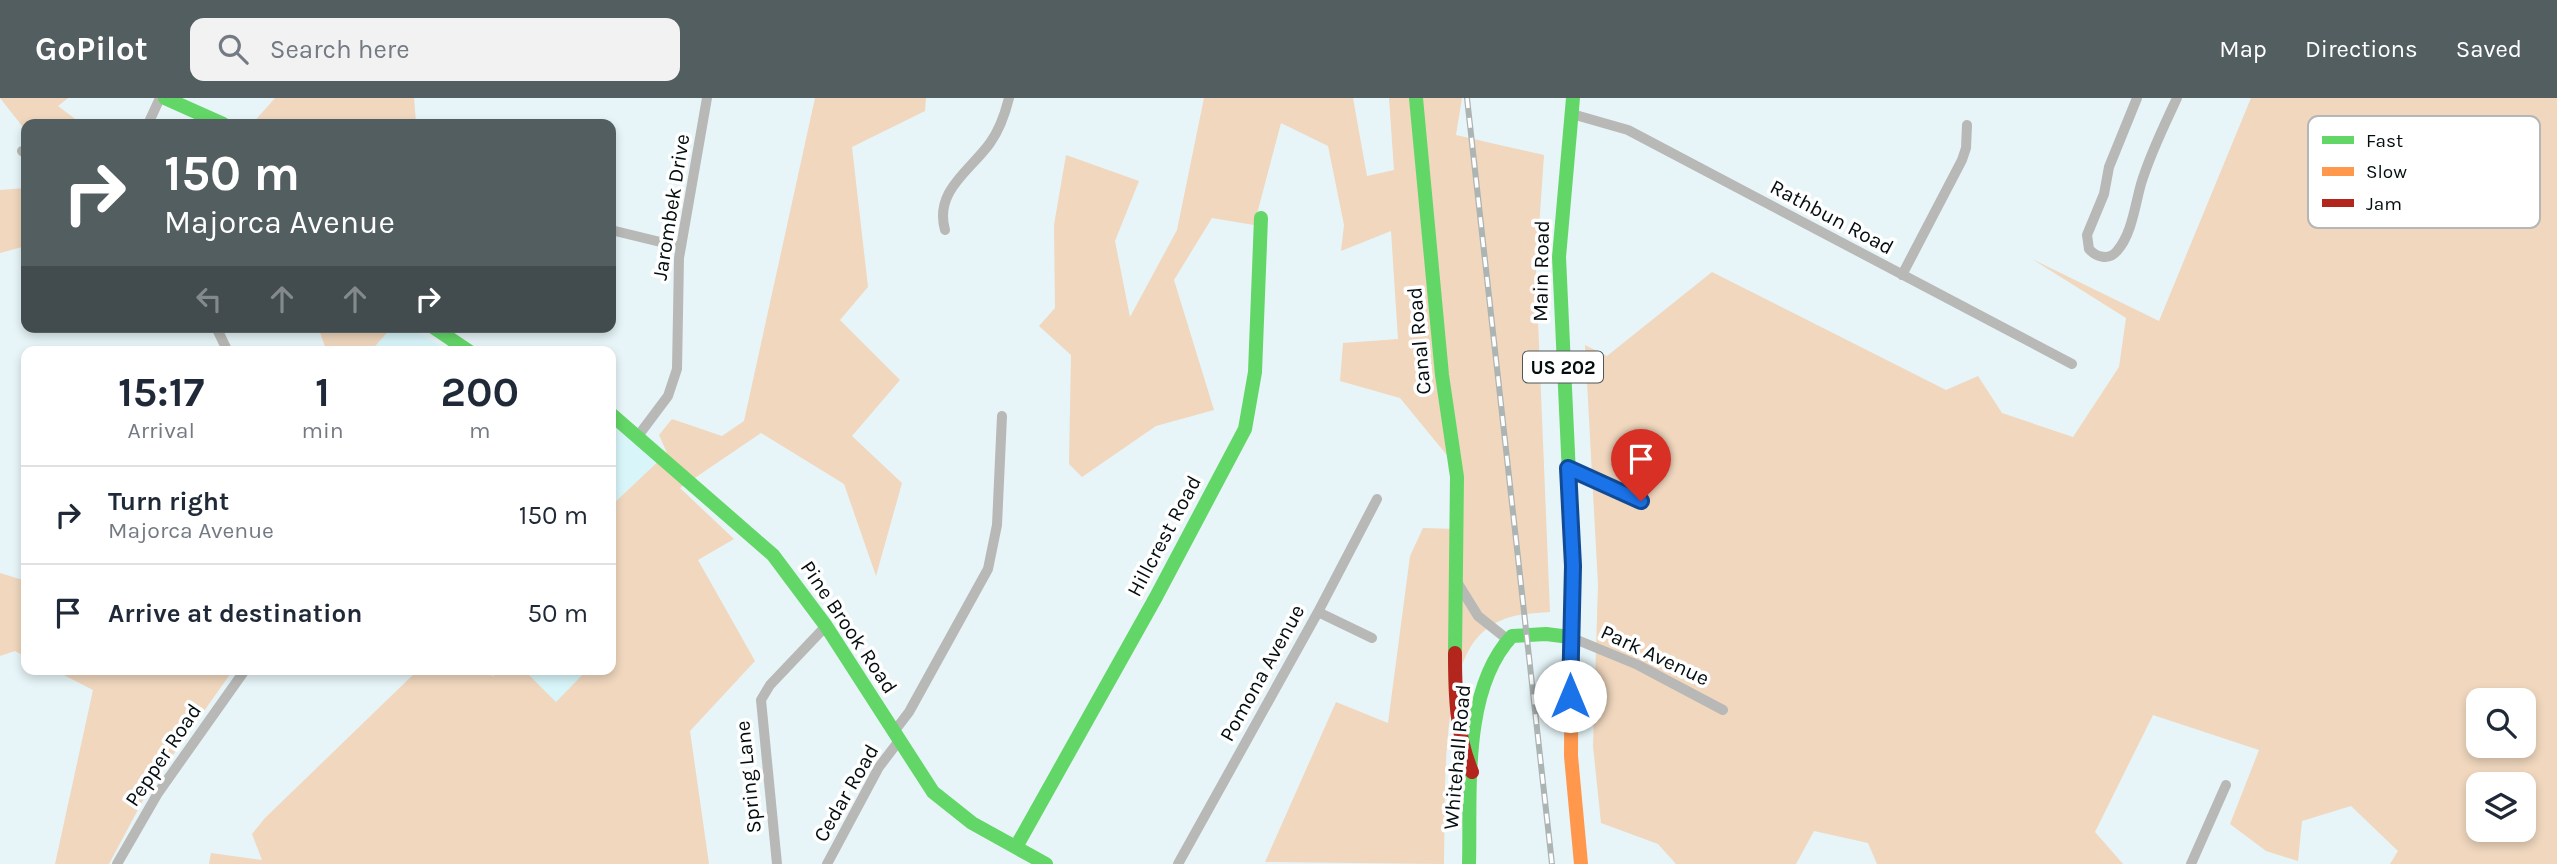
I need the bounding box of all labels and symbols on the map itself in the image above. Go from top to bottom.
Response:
legend [2308,116,2540,228]
text: Fast [2366,130,2403,152]
street label: Jarombek Drive [648,132,694,282]
text: Slow [2366,161,2407,183]
street label: Rathbun Road [1766,174,1898,260]
text: Jam [2366,193,2402,215]
street label: Main Road [1528,220,1554,322]
street label: Canal Road [1402,286,1436,396]
road number: US 202 [1523,352,1603,382]
pin [1611,429,1671,501]
street label: Hillcrest Road [1122,471,1206,601]
street label: Pine Brook Road [796,556,902,698]
street label: Pomona Avenue [1215,600,1309,746]
street label: Park Avenue [1597,619,1713,691]
position arrow [1533,659,1607,733]
street label: Whitehall Road [1439,683,1475,831]
street label: Pepper Road [120,699,206,811]
street label: Spring Lane [730,719,766,835]
street label: Cedar Road [808,740,884,846]

